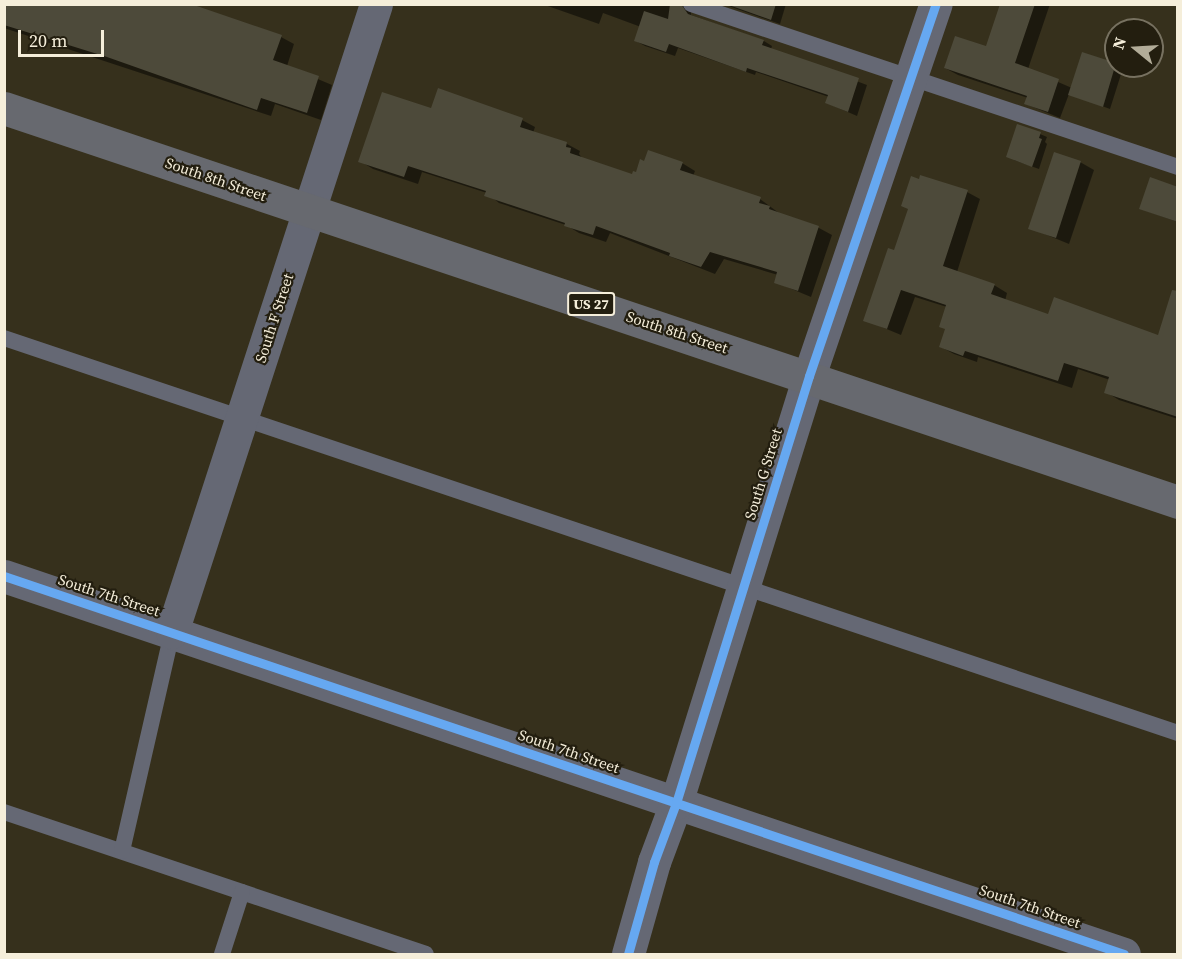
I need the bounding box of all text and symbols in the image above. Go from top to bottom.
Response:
scale bar [21,18,106,56]
north arrow [1104,18,1164,78]
text: 20 m [29,28,67,53]
text: N [1107,34,1131,52]
street label: South 8th Street [163,153,269,205]
street label: South F Street [251,271,297,365]
road number: US 27 [567,293,615,315]
street label: South 8th Street [624,307,730,357]
street label: South G Street [741,426,785,522]
street label: South 7th Street [56,570,162,620]
street label: South 7th Street [516,725,622,777]
street label: South 7th Street [977,880,1083,932]

